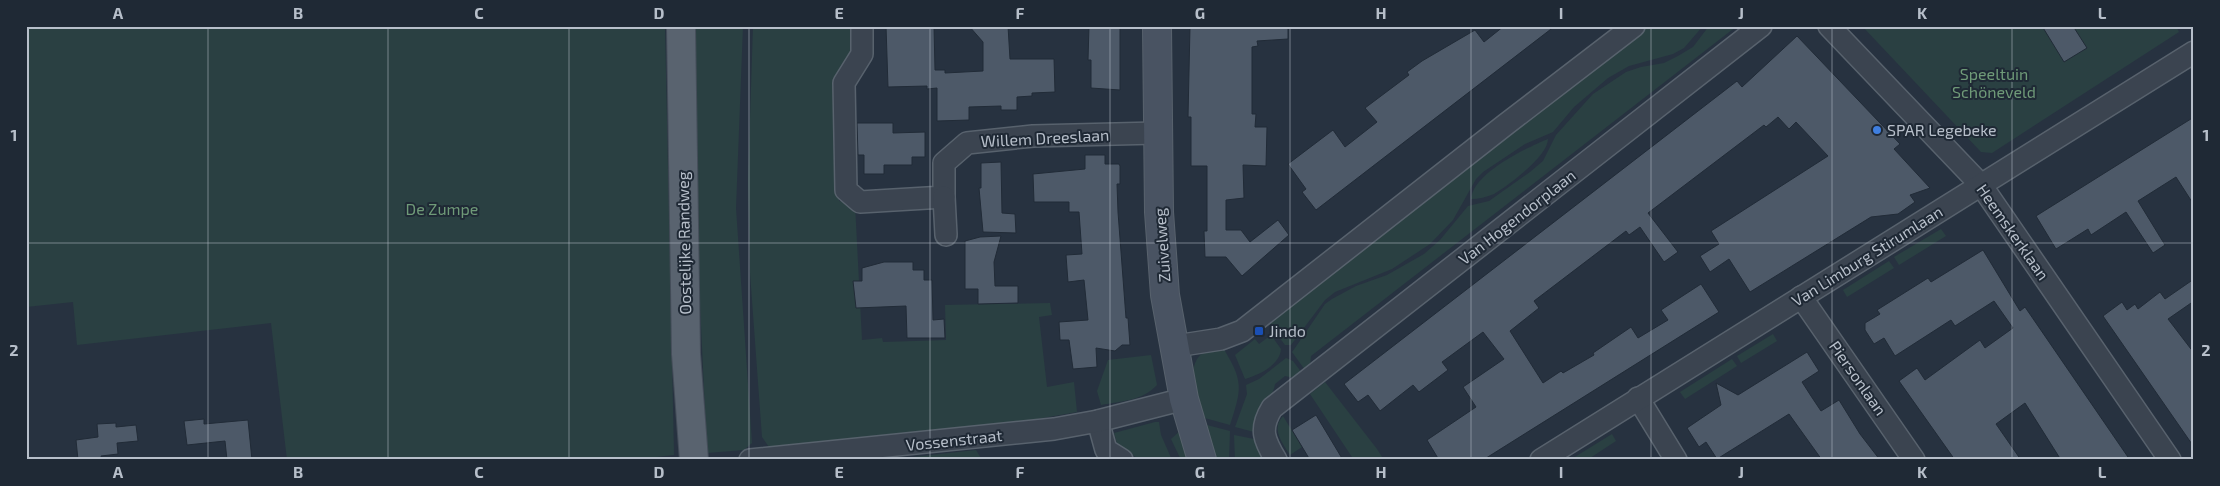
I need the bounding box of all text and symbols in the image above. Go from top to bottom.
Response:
text: A [113,3,124,22]
text: B [293,3,303,22]
text: C [474,3,484,22]
text: D [654,3,665,22]
text: E [834,3,844,22]
text: F [1016,3,1025,22]
text: G [1195,3,1205,22]
text: H [1375,3,1387,22]
text: I [1559,3,1563,22]
text: J [1738,3,1744,22]
text: K [1917,3,1928,22]
text: L [2098,3,2107,22]
park label: Speeltuin Schöneveld [1952,64,2036,101]
place label: SPAR Legebeke [1887,120,1997,139]
marker: SPAR Legebeke [1871,124,1883,136]
text: 1 [11,125,17,144]
street label: Willem Dreeslaan [980,125,1110,150]
text: 1 [2203,125,2209,144]
street label: Van Hogendorplaan [1454,165,1579,268]
street label: Oostelijke Randweg [673,171,695,315]
street label: Heemskerklaan [1973,180,2054,283]
park label: De Zumpe [406,199,478,218]
street label: Van Limburg Stirumlaan [1788,201,1946,310]
street label: Zuivelweg [1149,207,1174,283]
place label: Jindo [1269,321,1306,340]
marker: Jindo [1253,325,1265,337]
street label: Piersonlaan [1826,337,1891,419]
text: 2 [9,340,19,359]
text: 2 [2201,340,2211,359]
street label: Vossenstraat [905,425,1003,454]
text: A [113,462,124,481]
text: B [293,462,303,481]
text: C [474,462,484,481]
text: D [654,462,665,481]
text: E [834,462,844,481]
text: F [1016,462,1025,481]
text: G [1195,462,1205,481]
text: H [1375,462,1387,481]
text: I [1559,462,1563,481]
text: J [1738,462,1744,481]
text: K [1917,462,1928,481]
text: L [2098,462,2107,481]

